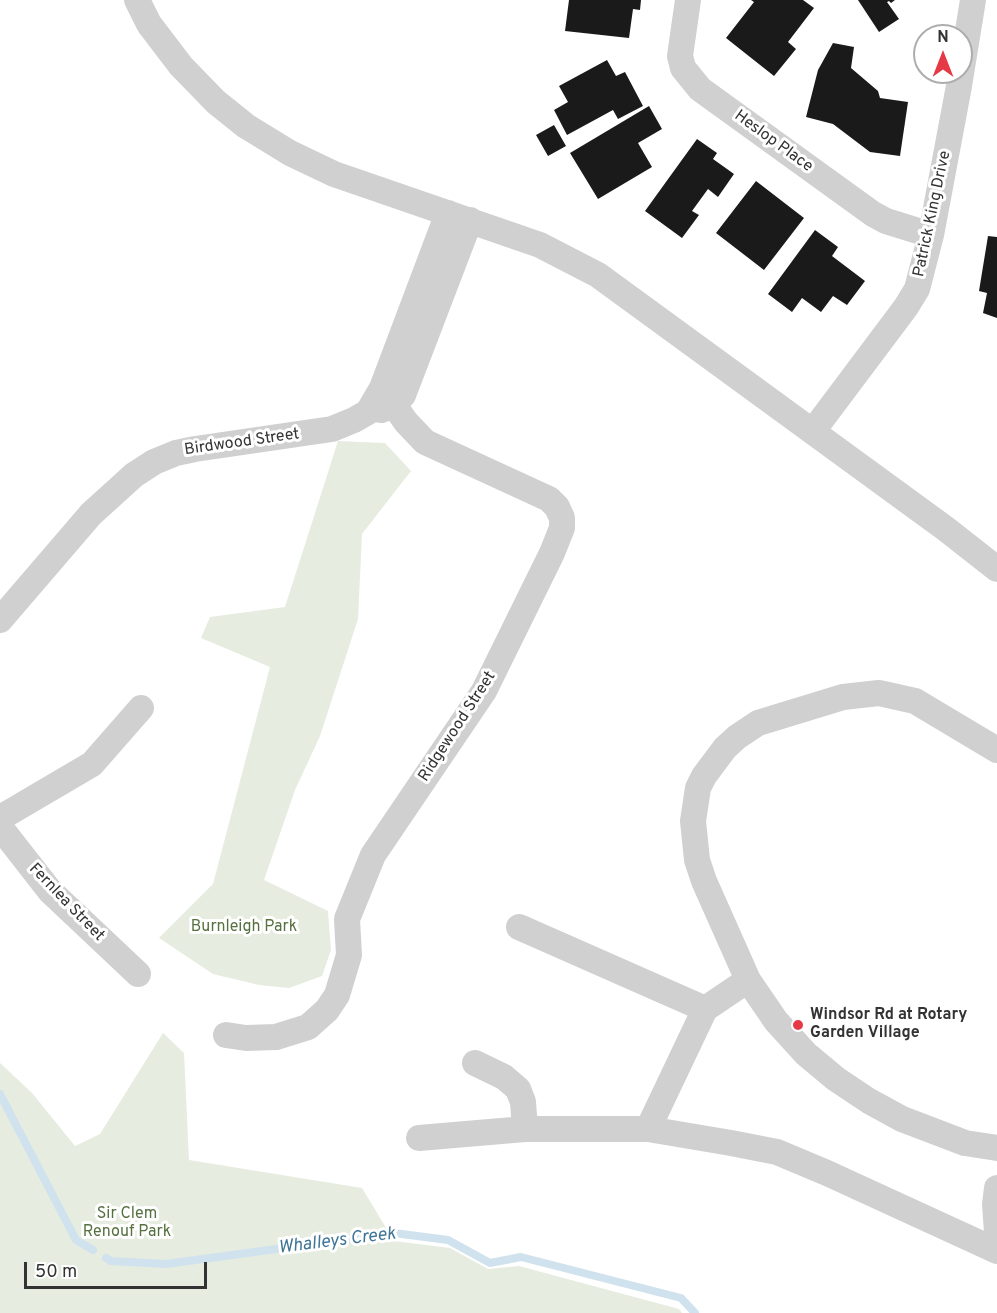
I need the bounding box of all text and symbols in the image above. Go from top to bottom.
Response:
north arrow [913,24,973,84]
text: N [937,28,949,48]
street label: Heslop Place [730,107,816,177]
street label: Patrick King Drive [910,149,956,279]
street label: Birdwood Street [183,425,301,461]
street label: Ridgewood Street [415,668,501,786]
street label: Fernlea Street [24,860,108,946]
park label: Burnleigh Park [191,918,297,938]
place label: Windsor Rd at Rotary Garden Village [810,1006,967,1044]
marker: Windsor Rd at Rotary Garden Village [791,1018,805,1032]
park label: Sir Clem Renouf Park [83,1205,171,1243]
water label: Whalleys Creek [277,1224,397,1260]
scale bar [27,1250,210,1288]
text: 50 m [35,1261,77,1284]

